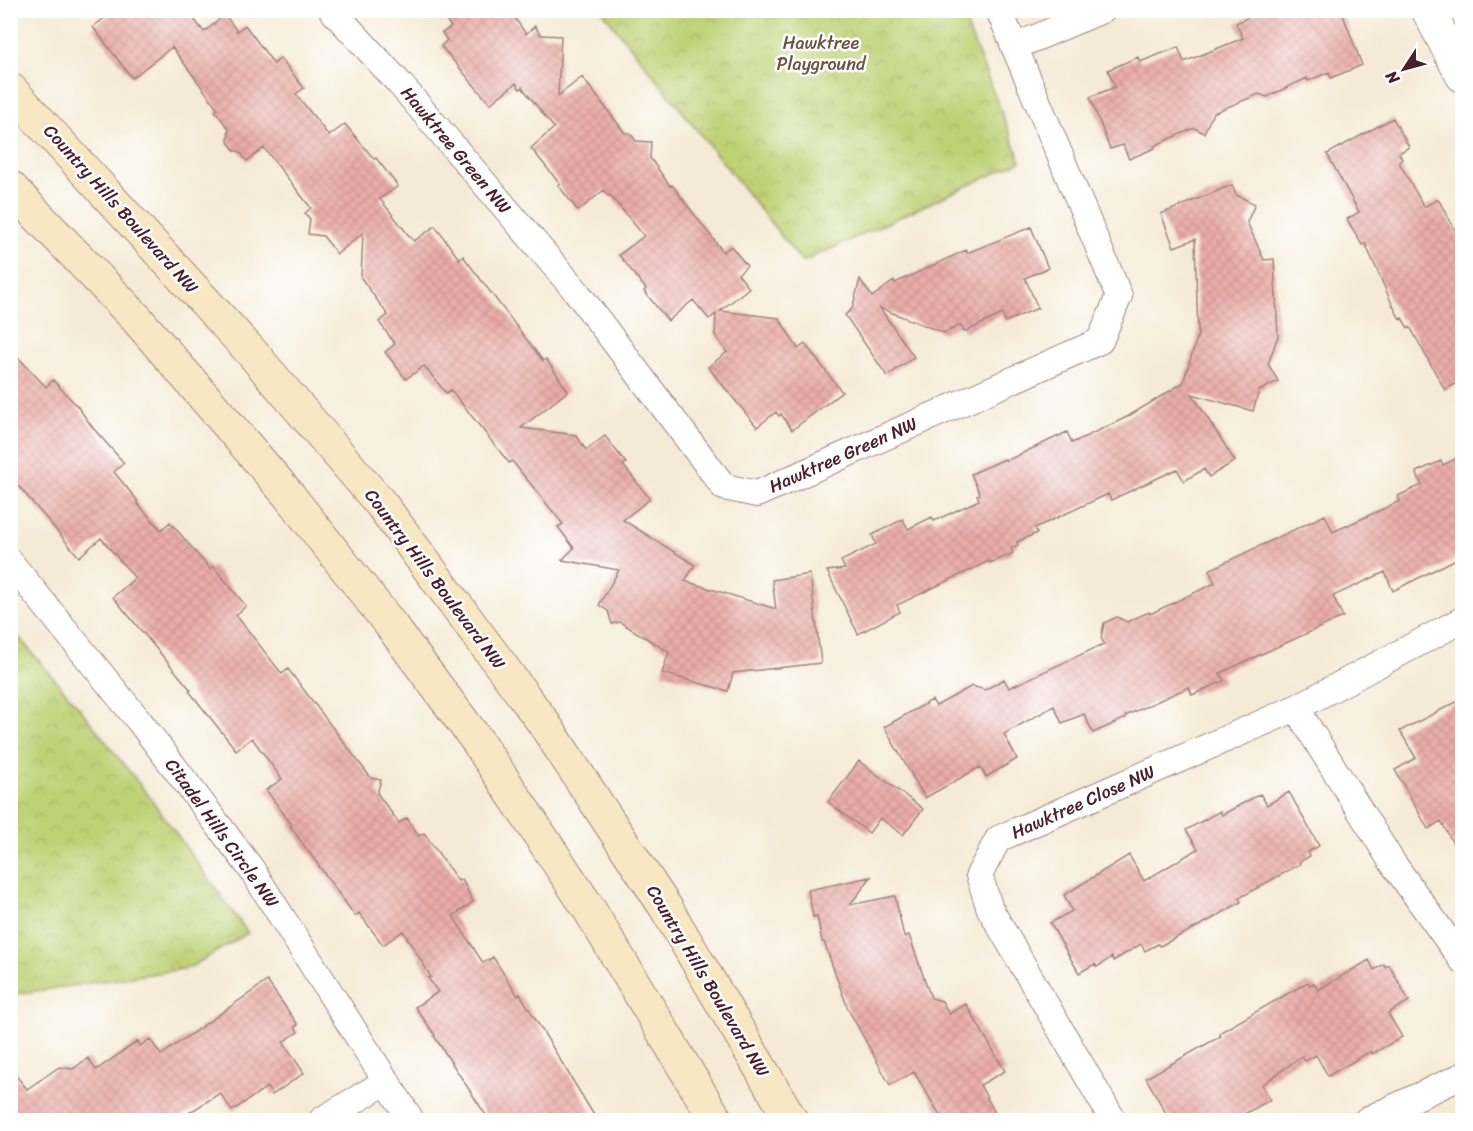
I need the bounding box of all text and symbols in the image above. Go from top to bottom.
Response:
park label: Hawktree Playground [777,27,867,80]
north arrow [1374,39,1434,99]
text: N [1377,64,1408,91]
street label: Hawktree Green NW [392,79,520,222]
street label: Country Hills Boulevard NW [35,116,207,302]
street label: Hawktree Green NW [764,408,923,502]
street label: Country Hills Boulevard NW [356,481,515,677]
street label: Citadel Hills Circle NW [157,751,288,915]
street label: Hawktree Close NW [1006,756,1161,848]
street label: Country Hills Boulevard NW [638,878,779,1084]

